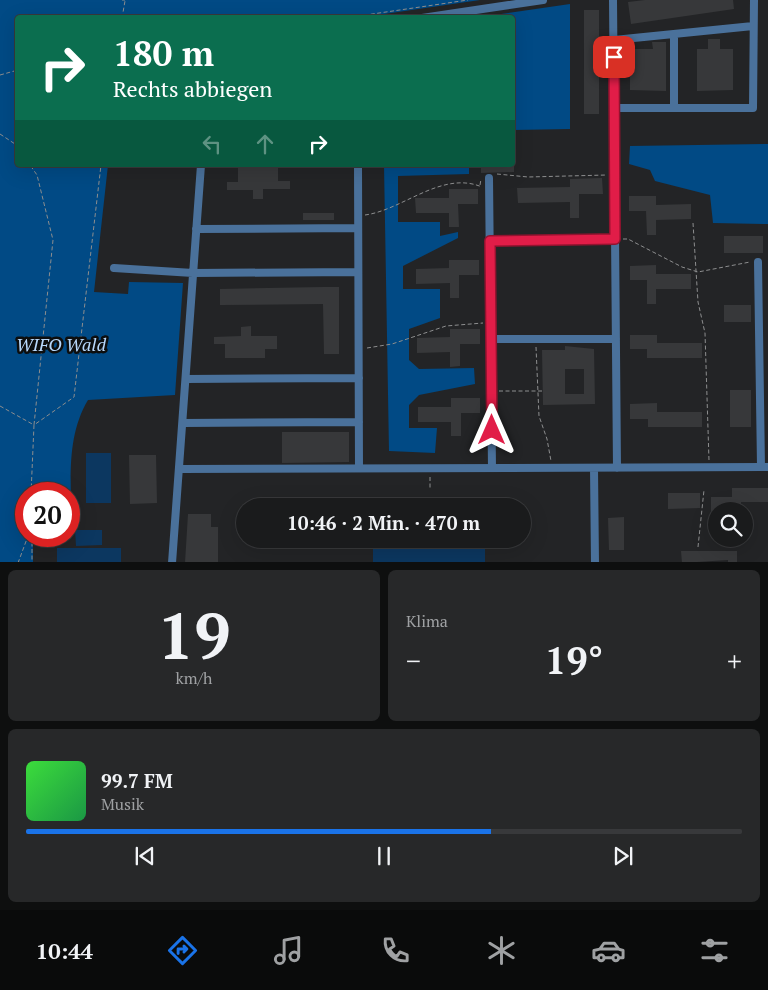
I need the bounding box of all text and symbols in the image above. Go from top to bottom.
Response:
text: 180 m [113,30,214,76]
icon: right [30,35,95,100]
pin [593,36,635,78]
icon: arrive [600,43,628,71]
text: Rechts abbiegen [113,74,272,103]
icon: left [198,130,226,158]
icon: ahead [251,130,279,158]
icon: right [304,130,332,158]
park label: WIFO Wald [16,332,106,356]
position arrow [465,403,517,455]
speed limit sign: 20 [15,482,80,547]
map controls [708,502,753,547]
button: search [708,502,753,547]
text: 10:46 · 2 Min. · 470 m [287,510,480,535]
text: 19 [157,591,231,678]
text: Klima [406,610,448,632]
text: 19° [545,635,603,685]
text: − [406,642,421,679]
text: + [727,642,742,679]
text: km/h [176,667,212,689]
text: 99.7 FM [101,768,173,793]
text: Musik [101,793,144,815]
icon: previous [131,842,159,870]
icon: pause [370,842,398,870]
icon: next [609,842,637,870]
icon: directions [165,933,200,968]
icon: music [271,933,306,968]
icon: phone [378,933,413,968]
icon: climate [484,933,519,968]
icon: car [591,933,626,968]
icon: filters [697,933,732,968]
text: 10:44 [36,936,93,965]

